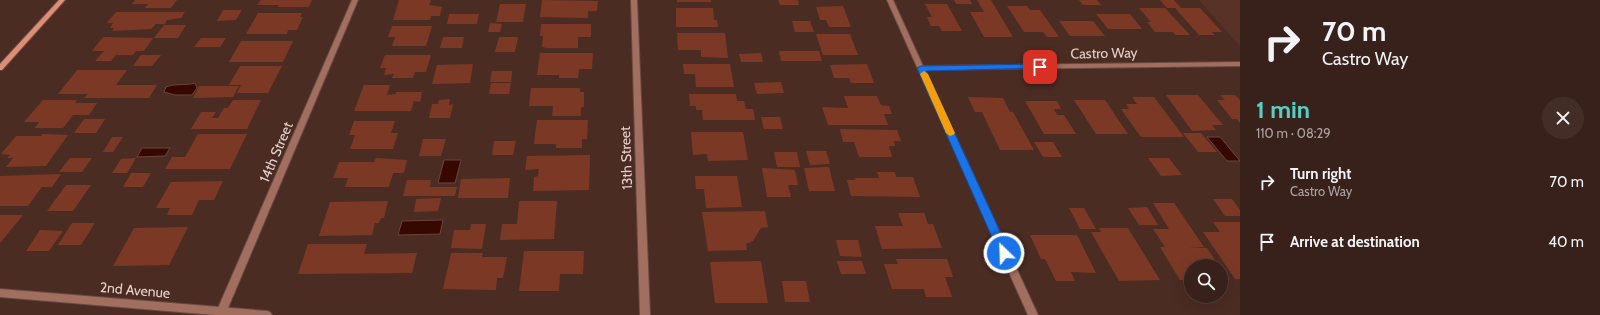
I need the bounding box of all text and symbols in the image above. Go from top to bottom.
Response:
text: 70 m [1322,14,1386,48]
icon: right [1256,16,1308,68]
street label: Castro Way [1070,43,1138,63]
text: Castro Way [1322,48,1408,70]
pin [1023,50,1057,84]
icon: arrive [1029,56,1051,78]
text: 1 min [1256,95,1310,124]
button: close [1542,97,1584,139]
street label: 14th Street [255,119,297,185]
text: 110 m · 08:29 [1256,125,1331,141]
street label: 13th Street [616,126,636,190]
text: Turn right [1290,165,1351,183]
icon: right [1256,171,1278,193]
text: 70 m [1550,173,1584,191]
text: Castro Way [1290,183,1352,199]
icon: arrive [1256,231,1278,253]
position arrow [983,232,1025,274]
text: Arrive at destination [1290,233,1420,251]
text: 40 m [1548,233,1584,251]
map controls [1184,259,1228,303]
button: search [1184,259,1228,303]
street label: 2nd Avenue [99,278,171,302]

